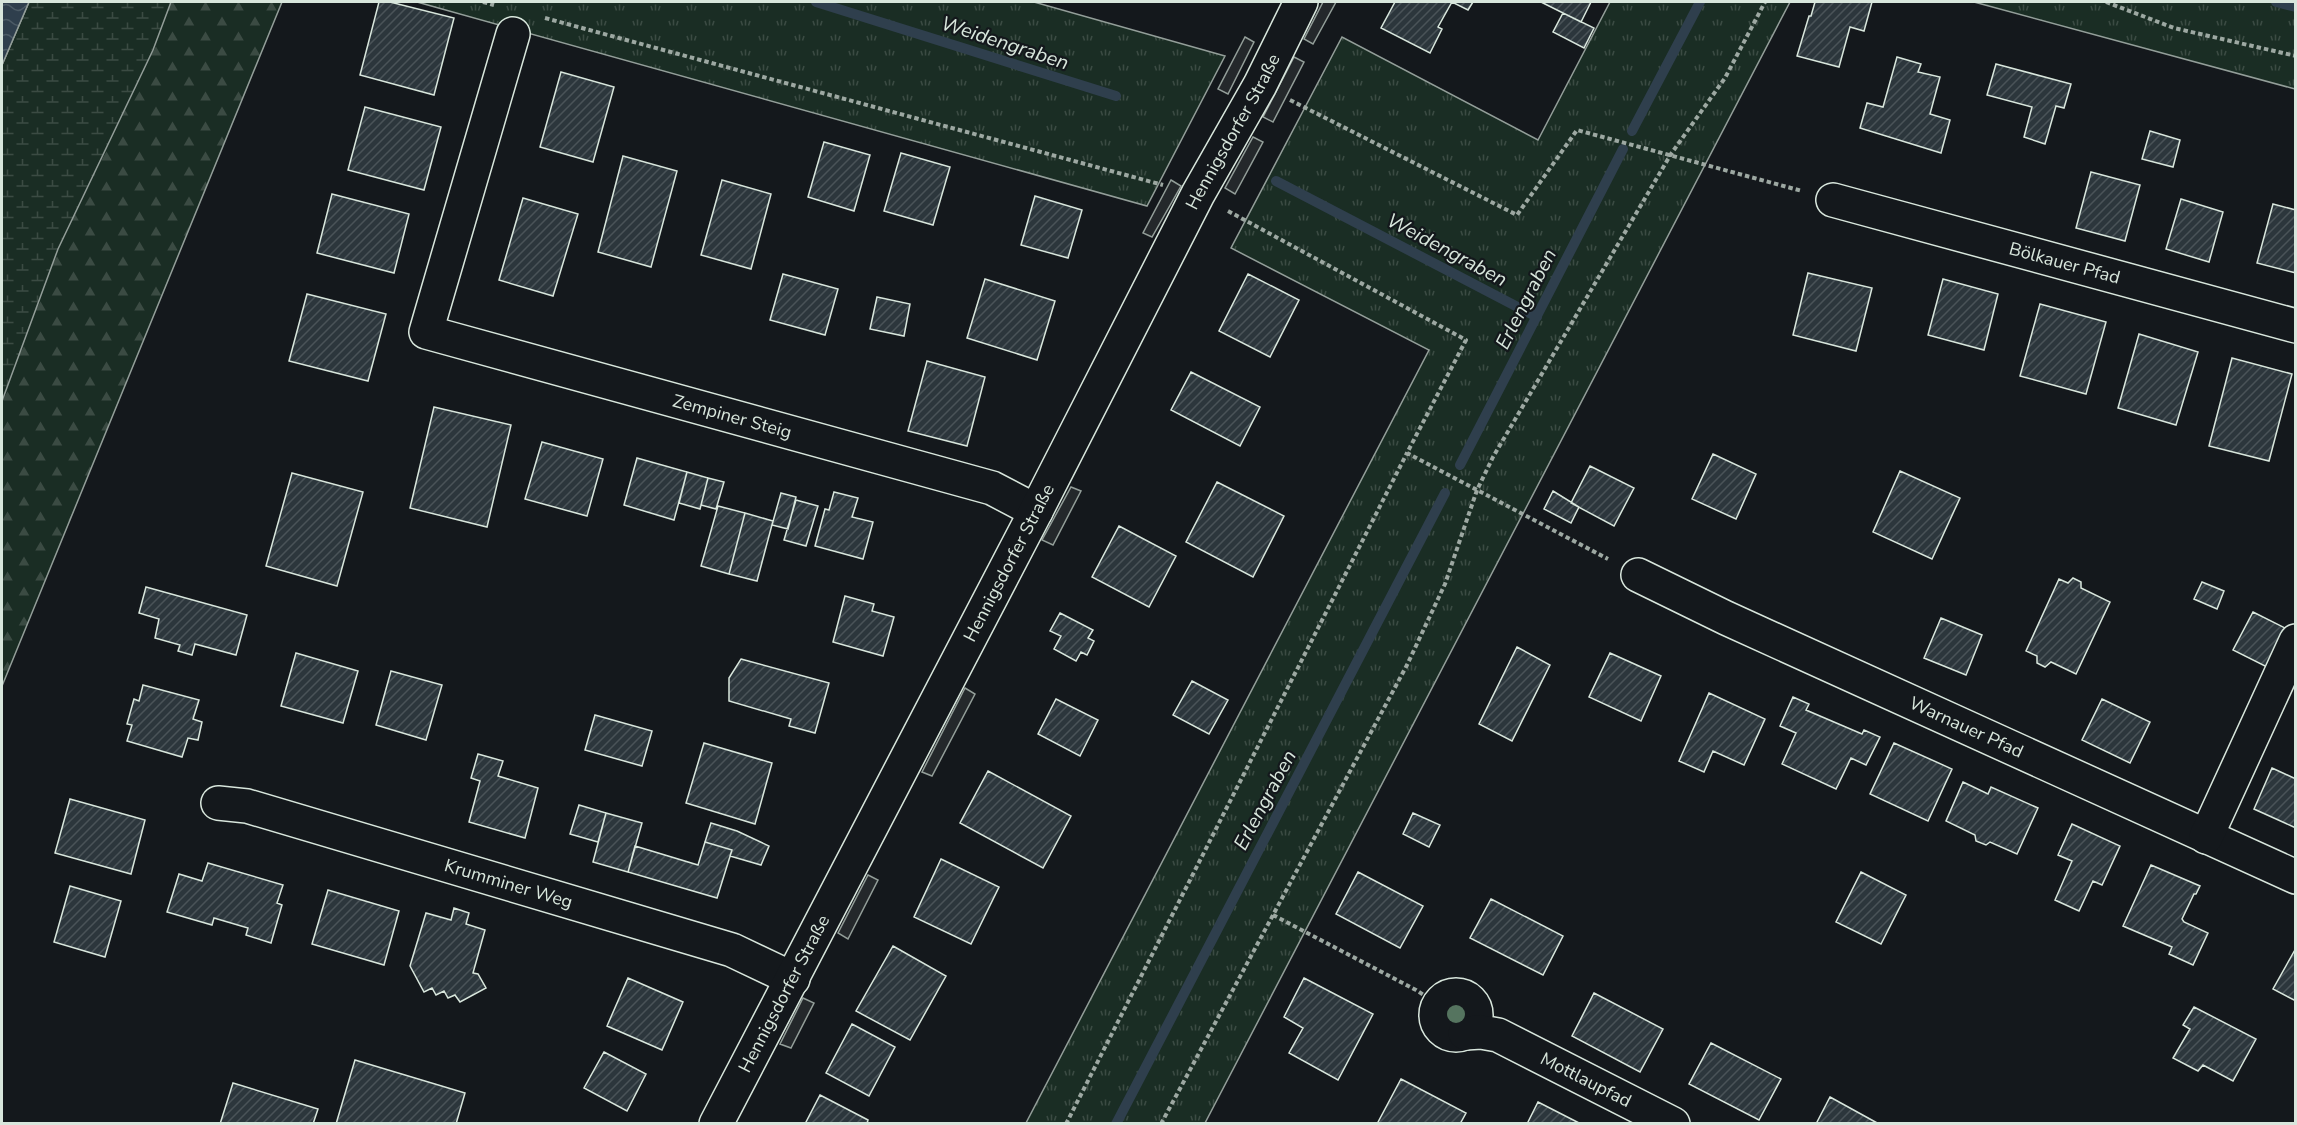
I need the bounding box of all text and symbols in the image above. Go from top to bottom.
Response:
water label: Weidengraben [938,10,1072,76]
street label: Hennigsdorfer Straße [1180,50,1286,214]
water label: Weidengraben [1382,207,1512,293]
street label: Bölkauer Pfad [2006,236,2123,290]
water label: Erlengraben [1489,244,1563,354]
street label: Zempiner Steig [670,389,794,444]
street label: Hennigsdorfer Straße [958,480,1060,646]
street label: Warnauer Pfad [1906,691,2027,764]
water label: Erlengraben [1227,745,1303,855]
street label: Krumminer Weg [442,853,576,914]
street label: Hennigsdorfer Straße [733,911,835,1077]
street label: Mottlaupfad [1536,1047,1636,1113]

